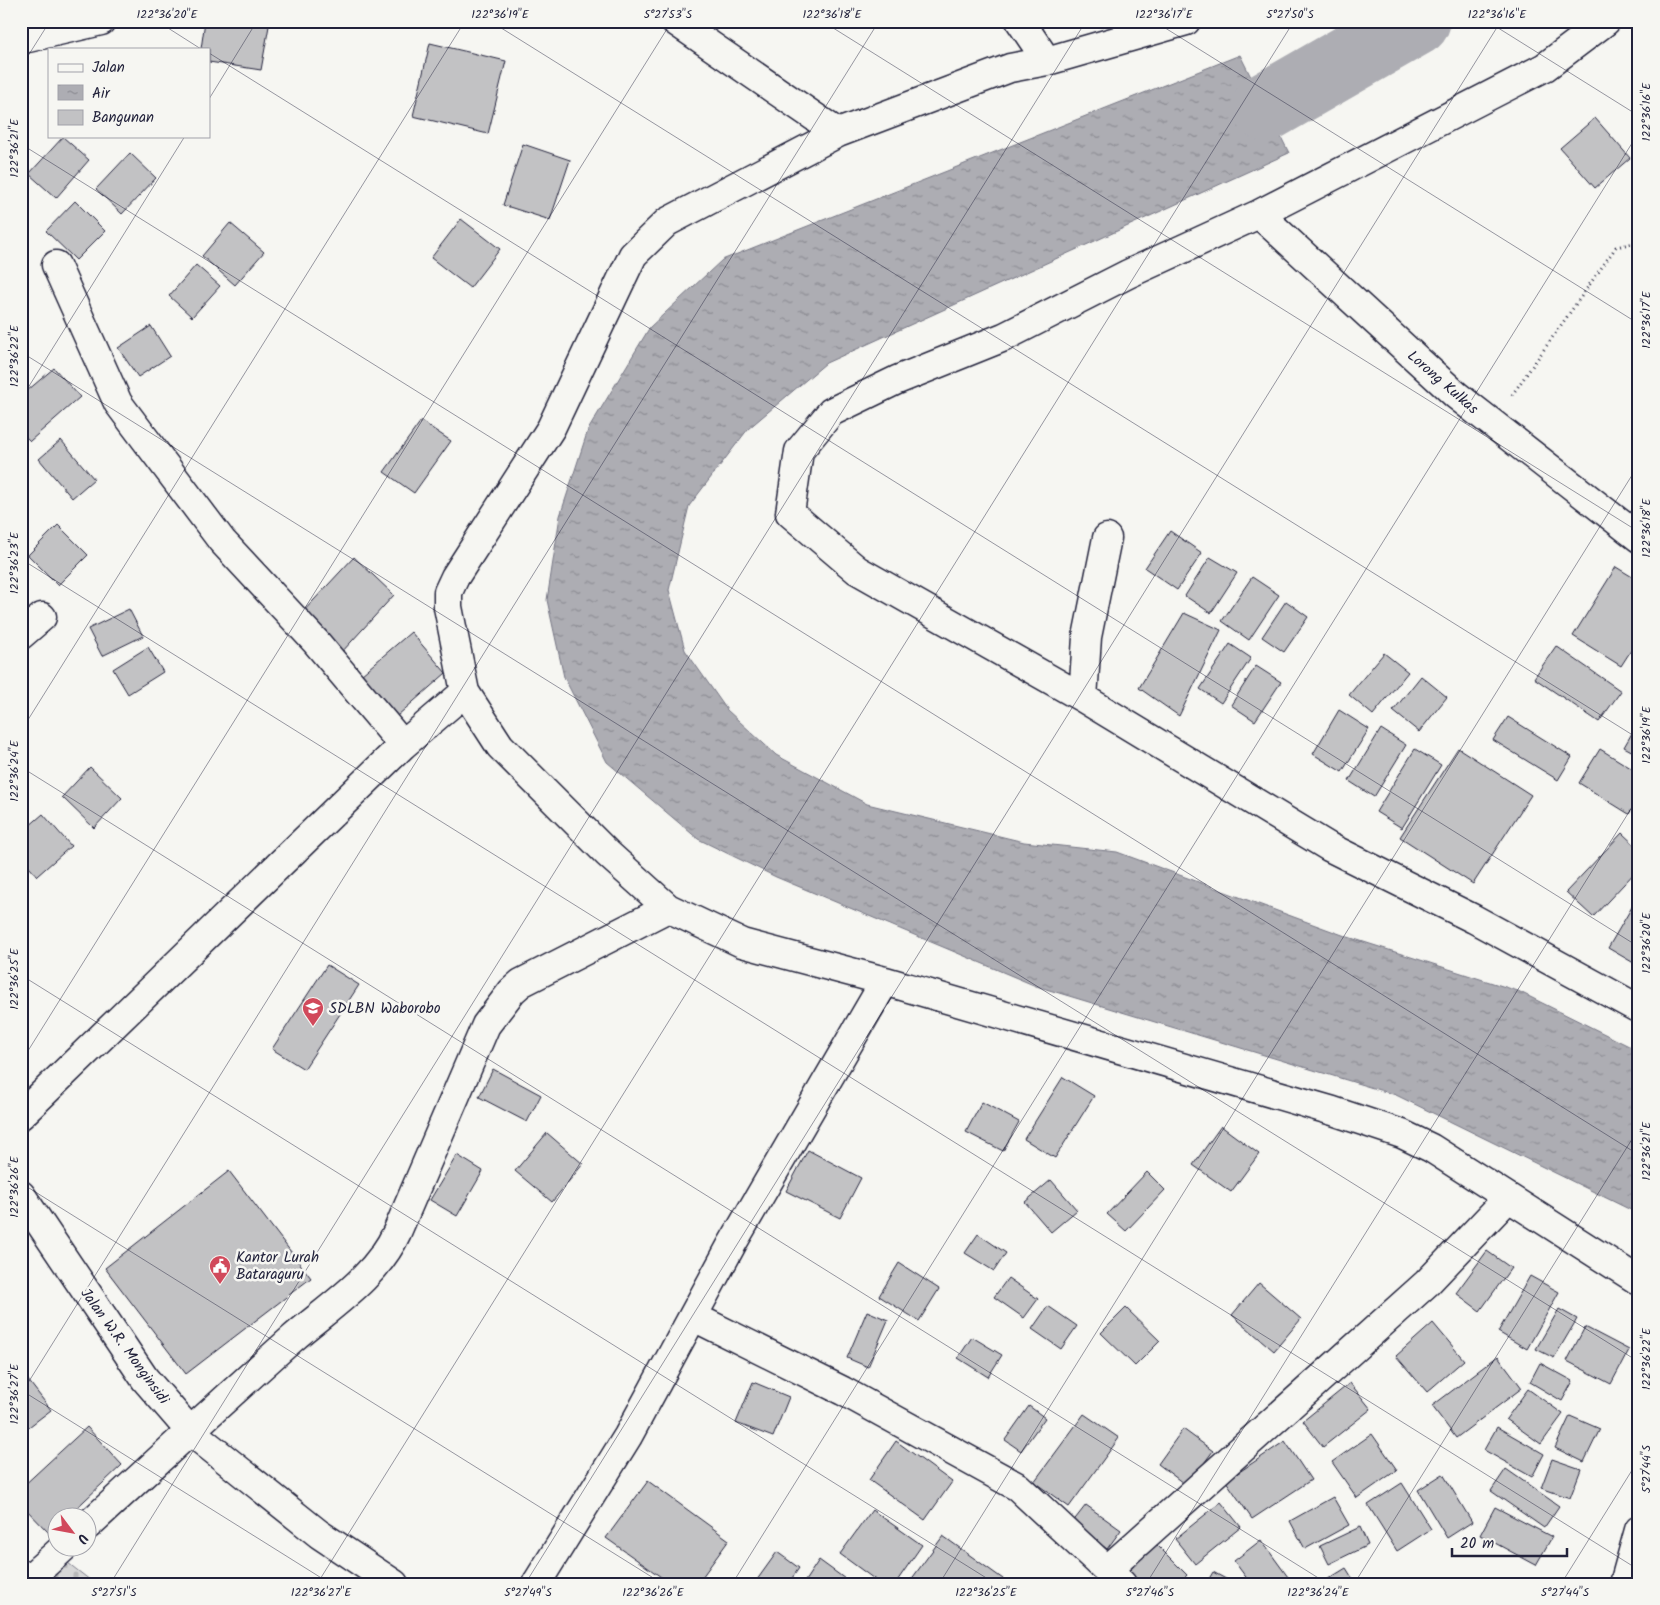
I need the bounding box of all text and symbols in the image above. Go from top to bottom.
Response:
text: 122°36'20"E [136,5,198,24]
text: 122°36'19"E [471,5,530,24]
text: 5°27'53"S [644,5,693,24]
text: 122°36'18"E [802,5,862,24]
text: 122°36'17"E [1135,5,1194,24]
text: 5°27'50"S [1266,5,1314,24]
text: 122°36'16"E [1468,5,1527,24]
legend [48,48,210,138]
text: Jalan [92,56,125,80]
text: Air [92,82,111,106]
text: 122°36'16"E [1637,82,1656,141]
text: Bangunan [92,106,154,130]
text: 122°36'21"E [5,118,24,177]
text: 122°36'17"E [1637,290,1656,349]
text: 122°36'22"E [5,324,24,387]
street label: Lorong Kulkas [1401,345,1484,421]
text: 122°36'18"E [1637,498,1656,558]
text: 122°36'23"E [5,531,24,594]
text: 122°36'19"E [1637,705,1656,764]
text: 122°36'24"E [5,739,24,802]
text: 122°36'20"E [1637,912,1656,974]
text: 122°36'25"E [5,947,24,1010]
school or university icon: SDLBN Waborobo [301,996,325,1027]
place label: SDLBN Waborobo [329,997,441,1021]
text: 122°36'21"E [1637,1121,1656,1180]
text: 122°36'26"E [5,1155,24,1218]
place label: Kantor Lurah Bataraguru [236,1246,319,1287]
public building icon: Kantor Lurah Bataraguru [208,1254,232,1285]
street label: Jalan W.R. Monginsidi [74,1283,176,1411]
text: 122°36'22"E [1637,1327,1656,1390]
text: 122°36'27"E [5,1363,24,1424]
text: 5°27'44"S [1637,1444,1656,1493]
north arrow [48,1508,98,1558]
scale bar [1452,1525,1568,1557]
text: U [70,1529,94,1548]
text: 20 m [1460,1532,1494,1556]
text: 5°27'51"S [91,1583,137,1602]
text: 122°36'27"E [291,1583,352,1602]
text: 5°27'49"S [504,1583,552,1602]
text: 122°36'26"E [622,1583,685,1602]
text: 122°36'25"E [955,1583,1018,1602]
text: 5°27'46"S [1126,1583,1175,1602]
text: 122°36'24"E [1287,1583,1350,1602]
text: 5°27'44"S [1541,1583,1590,1602]

